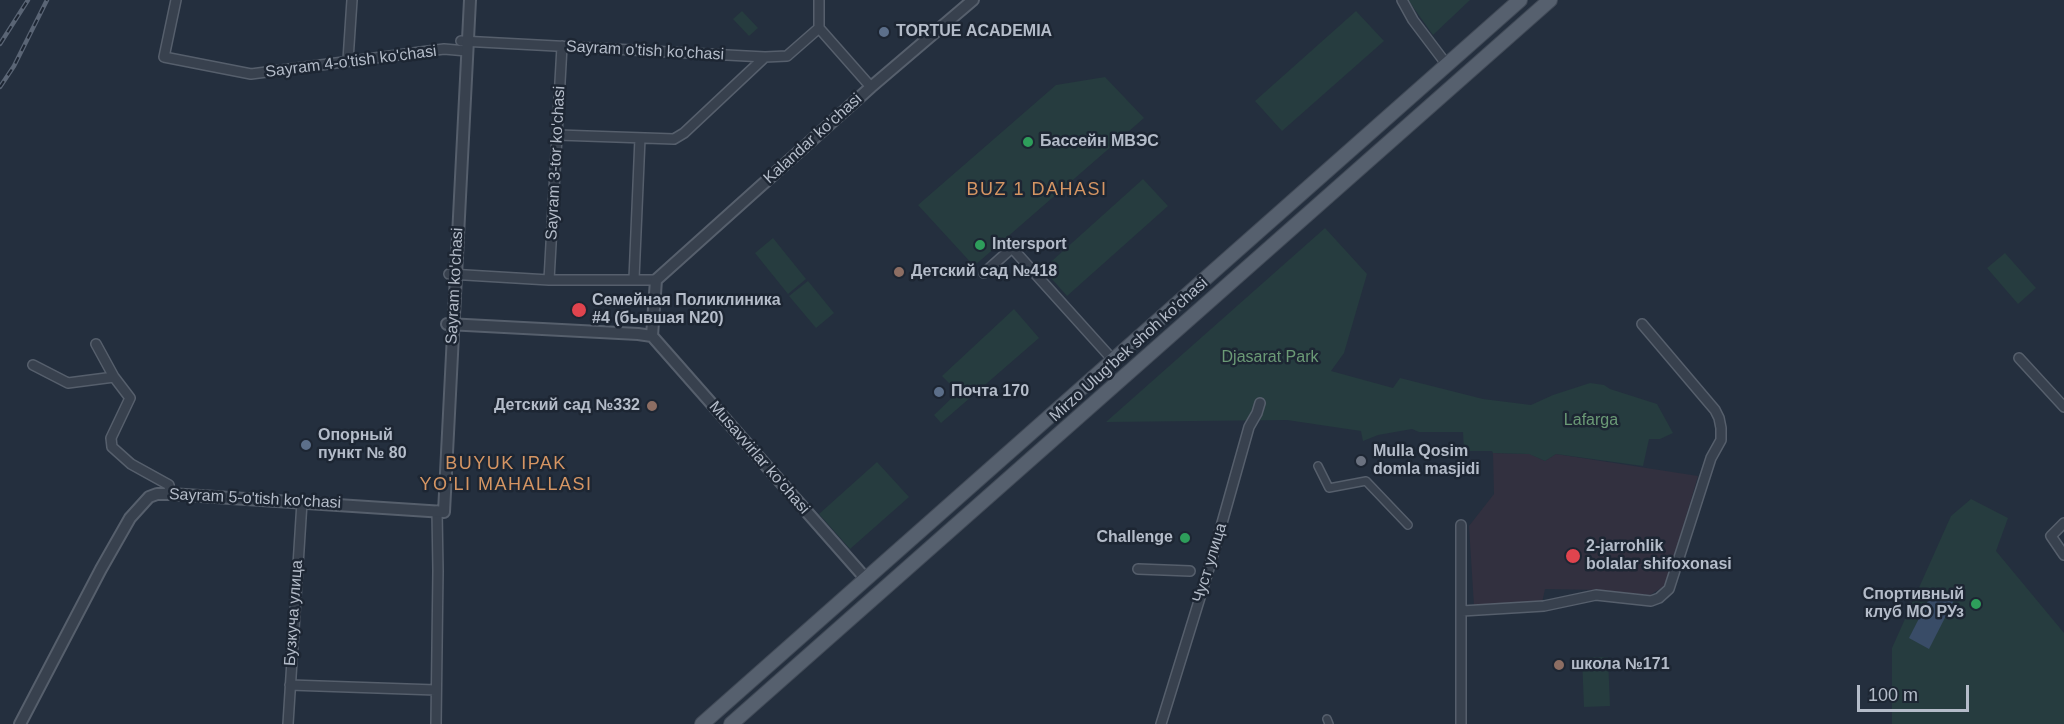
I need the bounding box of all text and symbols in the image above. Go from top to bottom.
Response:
place label: TORTUE ACADEMIA [896,22,1052,42]
marker: TORTUE ACADEMIA [877,25,891,39]
street label: Sayram o'tish ko'chasi [566,37,724,65]
street label: Sayram 4-o'tish ko'chasi [264,42,438,82]
street label: Sayram 3-tor ko'chasi [542,85,570,241]
street label: Kalandar ko'chasi [760,90,866,188]
place label: Бассейн МВЭС [1040,132,1159,152]
marker: Бассейн МВЭС [1021,135,1035,149]
district label: BUZ 1 DAHASI [966,179,1108,201]
street label: Sayram ko'chasi [442,227,468,345]
place label: Intersport [992,235,1067,255]
marker: Intersport [973,238,987,252]
place label: Детский сад №418 [911,262,1057,282]
marker: Детский сад №418 [892,265,906,279]
street label: Mirzo Ulug'bek shoh ko'chasi [1046,274,1212,426]
place label: Семейная Поликлиника #4 (бывшая N20) [592,291,781,329]
marker: Семейная Поликлиника #4 (бывшая N20) [570,301,588,319]
park label: Djasarat Park [1222,348,1318,368]
place label: Почта 170 [951,382,1029,402]
marker: Почта 170 [932,385,946,399]
place label: Детский сад №332 [494,396,640,416]
street label: Musavvirlar ko'chasi [705,398,813,518]
marker: Детский сад №332 [645,399,659,413]
park label: Lafarga [1564,411,1618,431]
place label: Опорный пункт № 80 [318,426,407,464]
marker: Опорный пункт № 80 [299,438,313,452]
place label: Mulla Qosim domla masjidi [1373,442,1480,480]
district label: BUYUK IPAK YO'LI MAHALLASI [420,453,592,496]
marker: Mulla Qosim domla masjidi [1354,454,1368,468]
street label: Sayram 5-o'tish ko'chasi [168,485,342,513]
street label: Чуст улица [1189,521,1231,605]
place label: Challenge [1097,528,1173,548]
marker: Challenge [1178,531,1192,545]
place label: 2-jarrohlik bolalar shifoxonasi [1586,537,1732,575]
marker: 2-jarrohlik bolalar shifoxonasi [1564,547,1582,565]
street label: Бузкуча улица [281,559,307,667]
place label: Спортивный клуб МО РУз [1863,585,1964,623]
marker: Спортивный клуб МО РУз [1969,597,1983,611]
place label: школа №171 [1571,655,1670,675]
marker: школа №171 [1552,658,1566,672]
scale bar [1860,673,1972,711]
text: 100 m [1868,685,1918,705]

